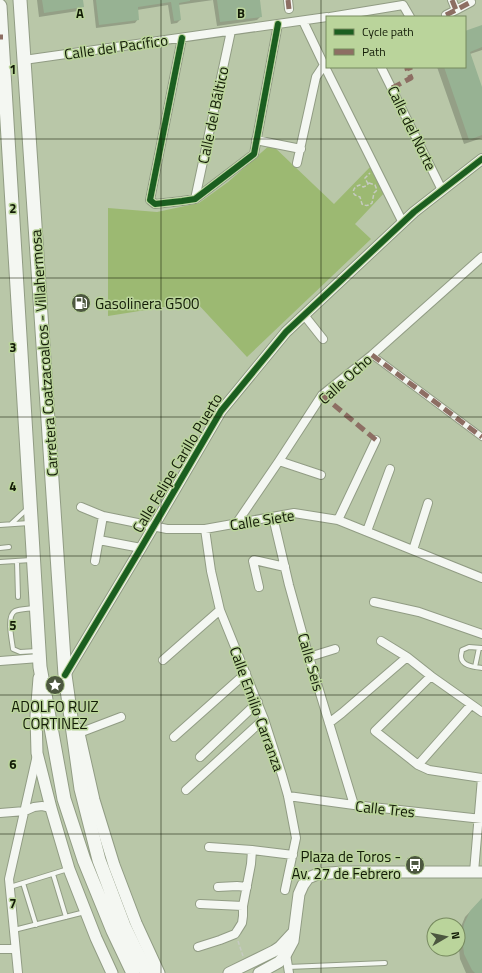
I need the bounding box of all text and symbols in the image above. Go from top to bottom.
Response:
text: A [76,3,84,23]
text: B [237,3,245,23]
legend [326,16,466,68]
text: Cycle path [362,22,414,41]
street label: Calle del Pacífico [63,28,169,66]
text: Path [362,42,386,61]
text: 1 [9,59,17,79]
street label: Calle del Báltico [191,64,235,166]
street label: Calle del Norte [382,82,442,174]
text: 2 [9,198,17,218]
street label: Carretera Coatzacoalcos - Villahermosa [24,228,64,477]
fuel station icon: Gasolinera G500 [70,292,92,314]
place label: Gasolinera G500 [95,292,199,315]
text: 3 [9,337,17,357]
street label: Calle Ocho [313,348,377,410]
street label: Calle Felipe Carillo Puerto [126,389,228,537]
text: 4 [9,476,17,496]
street label: Calle Siete [228,504,296,536]
text: 5 [9,615,17,635]
street label: Calle Seis [292,630,330,694]
street label: Calle Emilio Carranza [224,643,290,775]
place icon: ADOLFO RUIZ CORTINEZ [44,674,66,696]
place label: ADOLFO RUIZ CORTINEZ [11,695,99,735]
text: 6 [9,754,17,774]
street label: Calle Tres [354,794,416,824]
place label: Plaza de Toros - Av. 27 de Febrero [292,845,401,885]
bus stop icon: Plaza de Toros - Av. 27 de Febrero [404,854,426,876]
text: 7 [9,893,17,913]
north arrow [426,917,466,957]
text: N [447,930,464,940]

